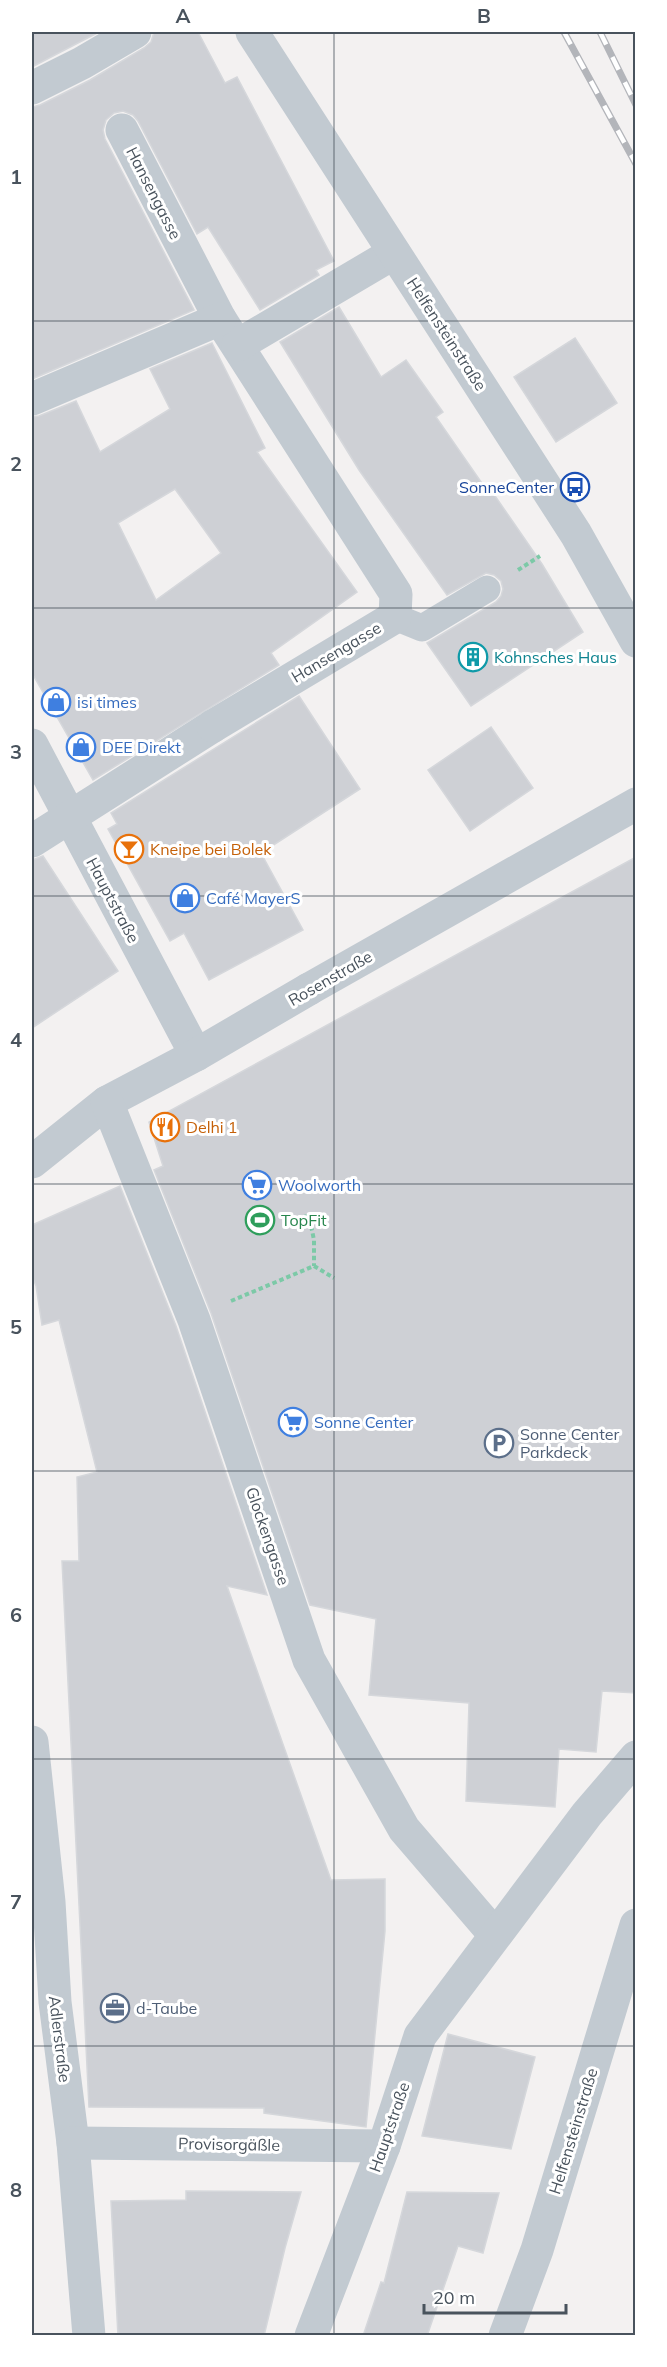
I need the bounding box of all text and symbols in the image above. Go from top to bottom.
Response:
text: A [176,3,191,28]
text: B [477,3,491,28]
street label: Hansengasse [122,143,186,243]
text: 1 [10,164,22,189]
street label: Helfensteinstraße [403,274,491,394]
text: 2 [10,451,22,476]
bus stop icon: SonneCenter [559,471,591,503]
place label: SonneCenter [459,477,554,497]
street label: Hansengasse [288,617,384,687]
building icon: Kohnsches Haus [457,641,489,673]
place label: Kohnsches Haus [494,647,617,667]
shop icon: isi times [40,686,72,718]
place label: isi times [77,692,137,712]
shop icon: DEE Direkt [65,731,97,763]
place label: DEE Direkt [102,737,181,757]
text: 3 [10,739,22,764]
bar icon: Kneipe bei Bolek [113,833,145,865]
place label: Kneipe bei Bolek [150,839,272,859]
street label: Hauptstraße [82,854,144,946]
shop icon: Café MayerS [169,882,201,914]
place label: Café MayerS [206,888,300,908]
street label: Rosenstraße [284,946,376,1010]
text: 4 [10,1027,22,1052]
restaurant icon: Delhi 1 [149,1111,181,1143]
place label: Delhi 1 [186,1117,237,1137]
supermarket icon: Woolworth [241,1169,273,1201]
place label: Woolworth [278,1175,361,1195]
sports icon: TopFit [244,1204,276,1236]
place label: TopFit [281,1210,327,1230]
text: 5 [10,1314,22,1339]
supermarket icon: Sonne Center [277,1406,309,1438]
place label: Sonne Center [314,1412,413,1432]
place label: Sonne Center Parkdeck [520,1424,619,1462]
parking icon: Sonne Center Parkdeck [483,1427,515,1459]
street label: Glockengasse [242,1484,294,1588]
text: 6 [10,1602,22,1627]
text: 7 [10,1889,22,1914]
office icon: d-Taube [99,1992,131,2024]
street label: Adlerstraße [45,1995,75,2083]
place label: d-Taube [136,1998,197,2018]
street label: Helfensteinstraße [544,2065,602,2197]
street label: Hauptstraße [364,2079,414,2175]
street label: Provisorgäßle [178,2133,280,2155]
text: 8 [10,2177,22,2202]
scale bar [424,2277,566,2315]
text: 20 m [433,2286,475,2309]

